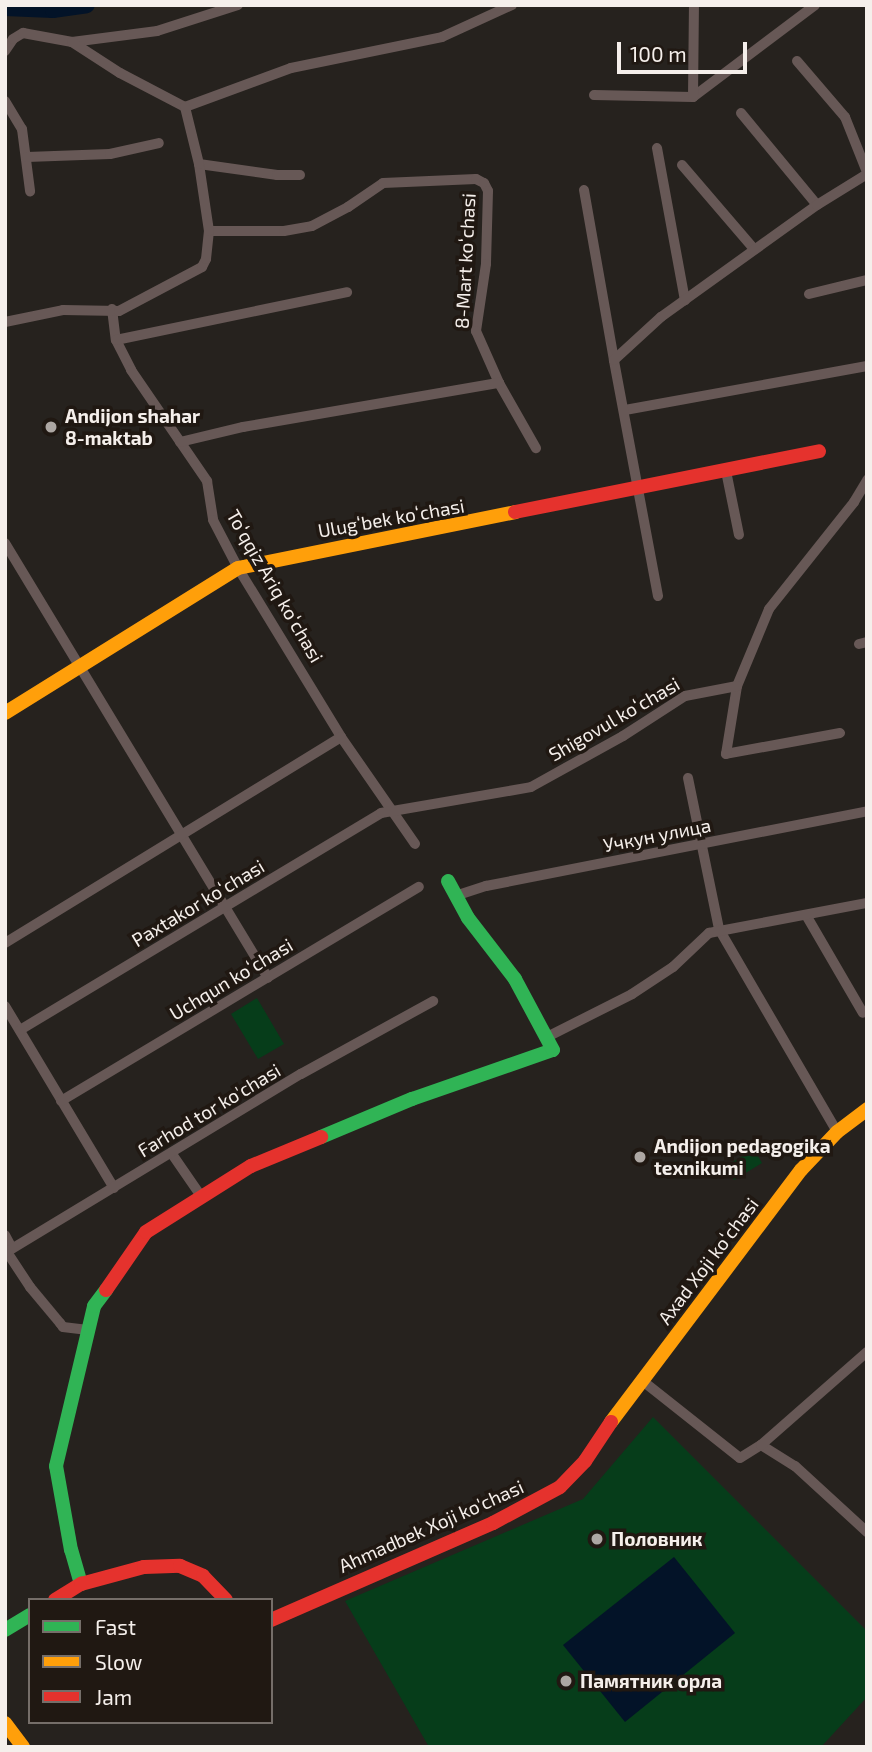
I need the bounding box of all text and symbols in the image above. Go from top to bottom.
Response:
scale bar [620,28,750,72]
text: 100 m [630,41,687,66]
street label: 8-Mart koʻchasi [450,193,480,329]
place label: Andijon shahar 8-maktab [65,405,200,449]
marker: Andijon shahar 8-maktab [43,419,59,435]
street label: Ulugʻbek koʻchasi [316,494,466,542]
street label: Toʻqqiz Ariq koʻchasi [222,505,328,667]
street label: Shigovul koʻchasi [544,672,684,766]
street label: Учкун улица [601,813,713,857]
street label: Paxtakor koʻchasi [127,854,269,952]
street label: Uchqun koʻchasi [165,933,297,1025]
street label: Farhod tor ko'chasi [133,1058,285,1162]
place label: Andijon pedagogika texnikumi [654,1135,831,1179]
marker: Andijon pedagogika texnikumi [632,1149,648,1165]
street label: Axad Xoji koʻchasi [653,1193,763,1329]
street label: Ahmadbek Xoji ko'chasi [335,1475,527,1577]
place label: Половник [611,1528,702,1550]
marker: Половник [589,1531,605,1547]
legend [28,1598,273,1724]
text: Fast [95,1614,136,1639]
text: Slow [95,1649,142,1674]
place label: Памятник орла [580,1670,722,1692]
marker: Памятник орла [558,1673,574,1689]
text: Jam [95,1684,132,1709]

